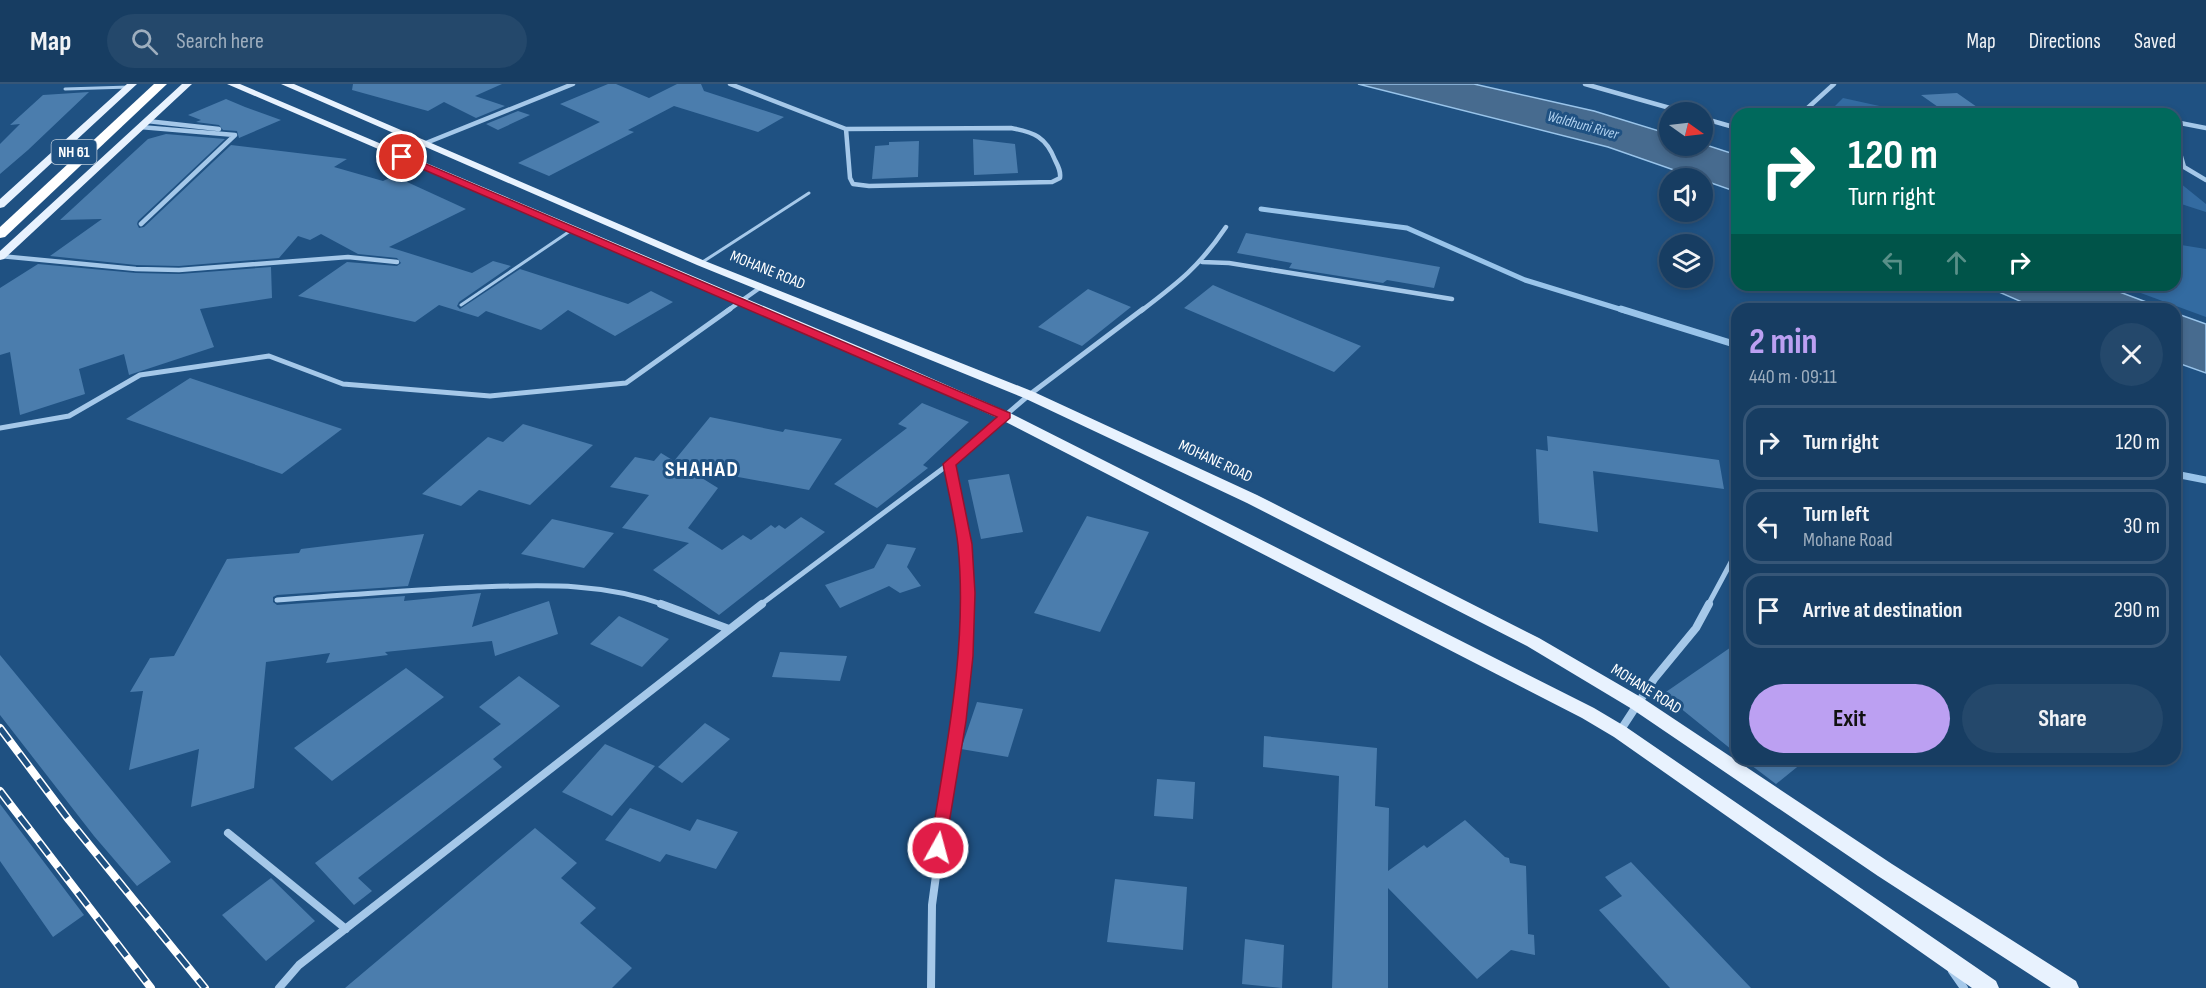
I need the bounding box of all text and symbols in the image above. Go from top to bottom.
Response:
search box [107,14,527,68]
text: Map [30,25,71,58]
icon: search [128,25,161,58]
text: Search here [176,28,264,55]
text: Map [1966,29,1996,54]
text: Directions [2029,29,2101,54]
text: Saved [2134,29,2176,54]
north arrow [1659,102,1713,156]
map controls [1659,102,1713,288]
water label: Waldhuni River [1545,107,1621,144]
text: 120 m [1848,130,1938,181]
pin [376,131,427,182]
icon: right [1749,132,1827,210]
road number: NH 61 [52,140,97,164]
icon: arrive [385,140,418,173]
button: sound [1659,168,1713,222]
text: Turn right [1848,181,1935,213]
button: layers [1659,234,1713,288]
icon: left [1877,246,1910,279]
icon: ahead [1940,246,1973,279]
icon: right [2003,246,2036,279]
street label: MOHANE ROAD [727,247,808,294]
text: 2 min [1749,321,1818,364]
button: close [2100,323,2163,386]
text: 440 m · 09:11 [1749,365,1837,389]
icon: right [1752,426,1785,459]
text: Turn right [1803,429,1879,456]
text: 120 m [2116,429,2160,456]
street label: MOHANE ROAD [1175,436,1256,487]
district label: SHAHAD [665,456,739,483]
text: Turn left [1803,501,1869,528]
icon: left [1752,510,1785,543]
text: 30 m [2123,513,2160,540]
text: Mohane Road [1803,528,1893,552]
icon: arrive [1752,594,1785,627]
text: Arrive at destination [1803,597,1962,624]
text: 290 m [2114,597,2160,624]
street label: MOHANE ROAD [1607,660,1685,718]
button: Exit [1749,684,1950,753]
button: Share [1962,684,2163,753]
position arrow [906,816,970,880]

